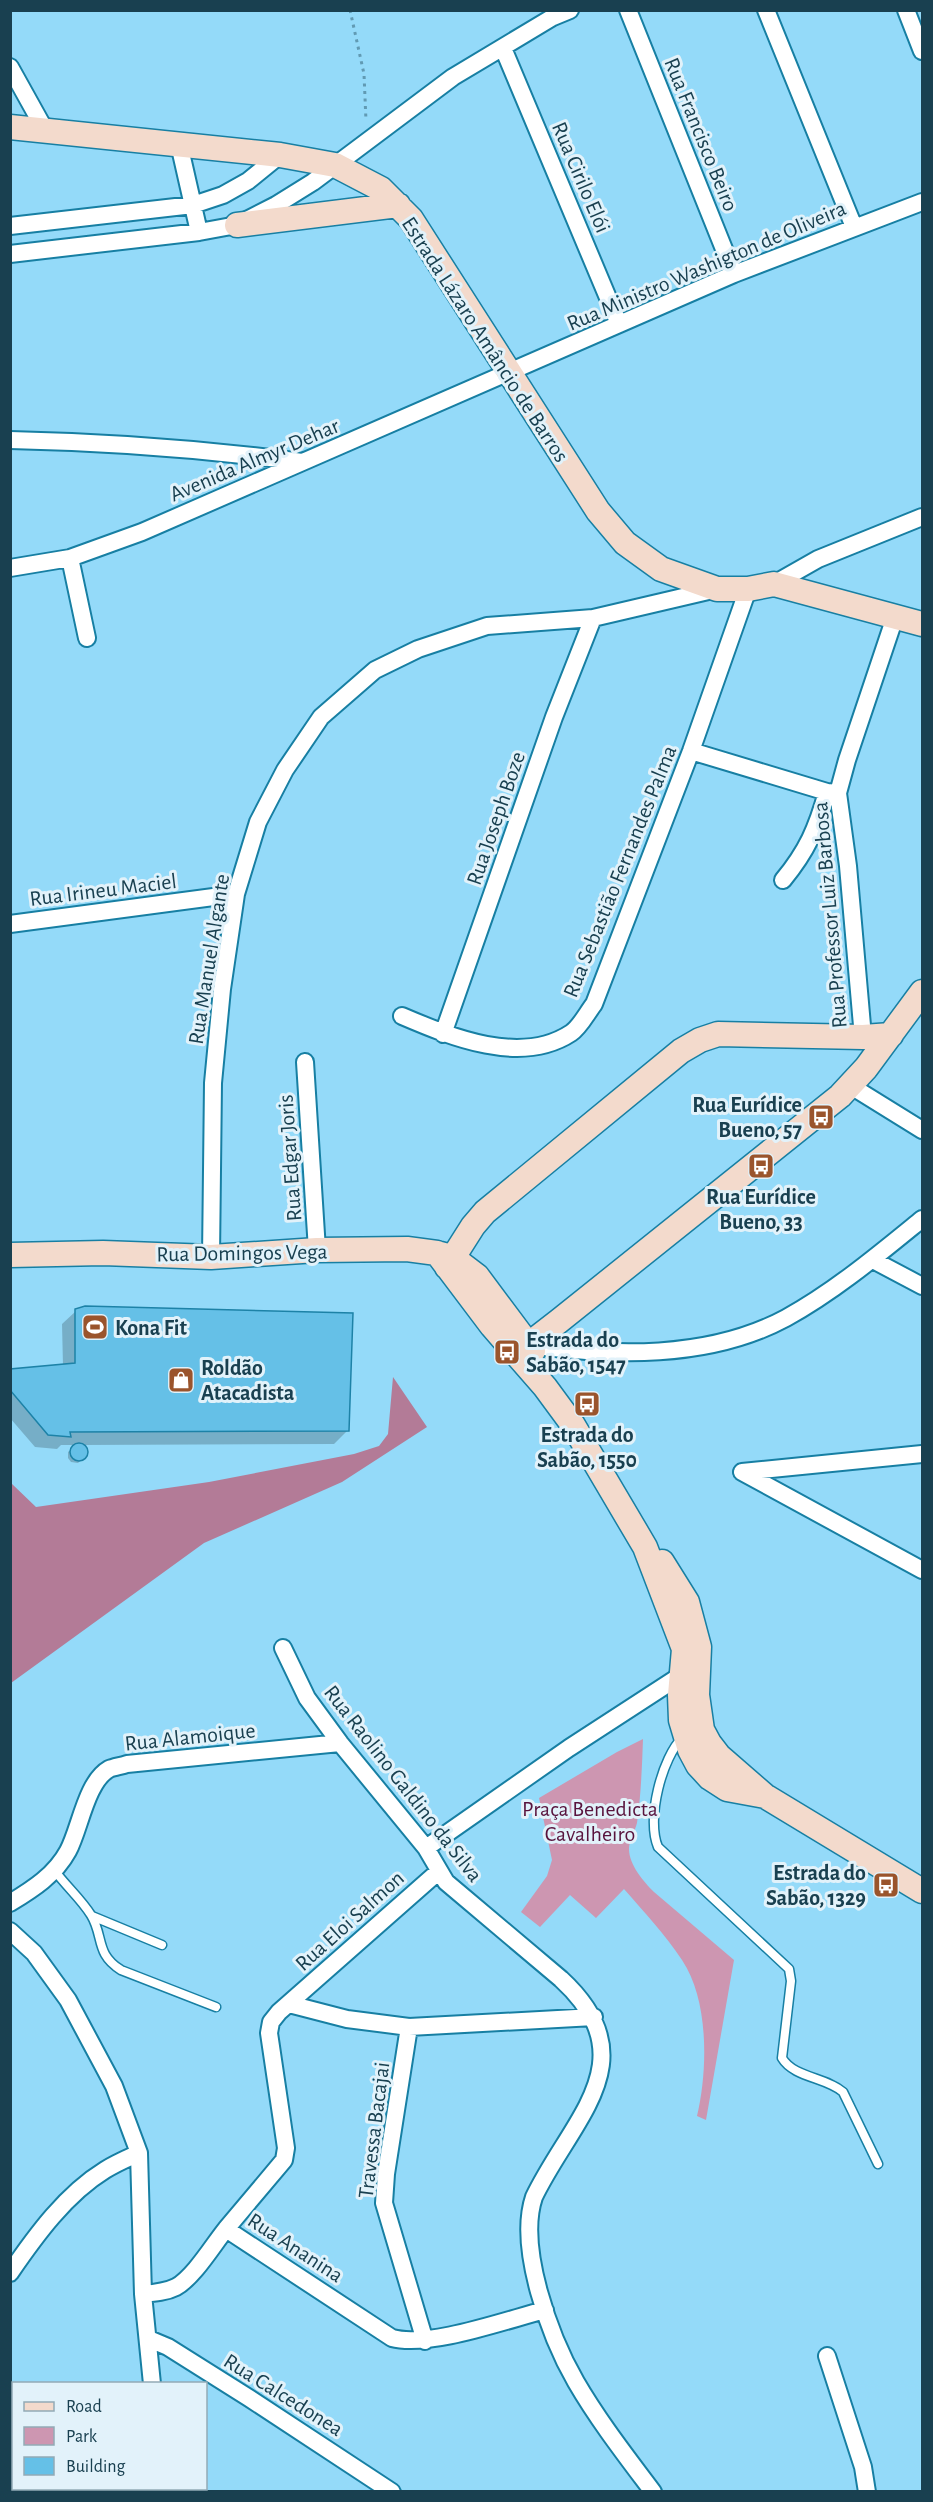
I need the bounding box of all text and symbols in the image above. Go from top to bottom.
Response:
street label: Rua Francisco Beiro [660,54,742,214]
street label: Rua Cirilo Elói [548,119,614,236]
street label: Rua Ministro Washigton de Oliveira [564,197,849,335]
street label: Estrada Lázaro Amâncio de Barros [398,213,573,466]
street label: Avenida Almyr Dehar [166,414,342,506]
street label: Rua Sebastião Fernandes Palma [559,742,681,1000]
street label: Rua Joseph Boze [463,749,529,888]
street label: Rua Professor Luiz Barbosa [809,801,851,1029]
street label: Rua Irineu Maciel [28,870,178,910]
street label: Rua Manuel Algante [185,872,233,1046]
street label: Rua Edgar Joris [275,1094,305,1222]
place label: Rua Eurídice Bueno, 57 [692,1094,802,1141]
bus stop icon: Rua Eurídice Bueno, 57 [806,1102,836,1132]
bus stop icon: Rua Eurídice Bueno, 33 [746,1151,776,1181]
place label: Rua Eurídice Bueno, 33 [706,1186,816,1233]
street label: Rua Domingos Vega [156,1241,328,1265]
sports icon: Kona Fit [80,1312,110,1342]
place label: Kona Fit [115,1317,187,1339]
place label: Estrada do Sabão, 1547 [526,1329,626,1376]
bus stop icon: Estrada do Sabão, 1547 [492,1337,522,1367]
place label: Roldão Atacadista [201,1357,295,1404]
shop icon: Roldão Atacadista [166,1365,196,1395]
bus stop icon: Estrada do Sabão, 1550 [572,1389,602,1419]
place label: Estrada do Sabão, 1550 [537,1424,637,1471]
street label: Rua Raolino Galdino da Silva [320,1681,487,1886]
street label: Rua Alamoique [124,1719,256,1755]
park label: Praça Benedicta Cavalheiro [522,1798,658,1845]
place label: Estrada do Sabão, 1329 [766,1862,866,1909]
street label: Rua Eloi Salmon [291,1867,408,1975]
bus stop icon: Estrada do Sabão, 1329 [871,1870,901,1900]
street label: Travessa Bacajai [355,2061,393,2199]
street label: Rua Ananina [244,2209,347,2287]
street label: Rua Calcedonea [220,2349,347,2440]
legend [12,2382,207,2490]
text: Road [66,2398,102,2416]
text: Park [66,2428,98,2446]
text: Building [66,2458,126,2476]

